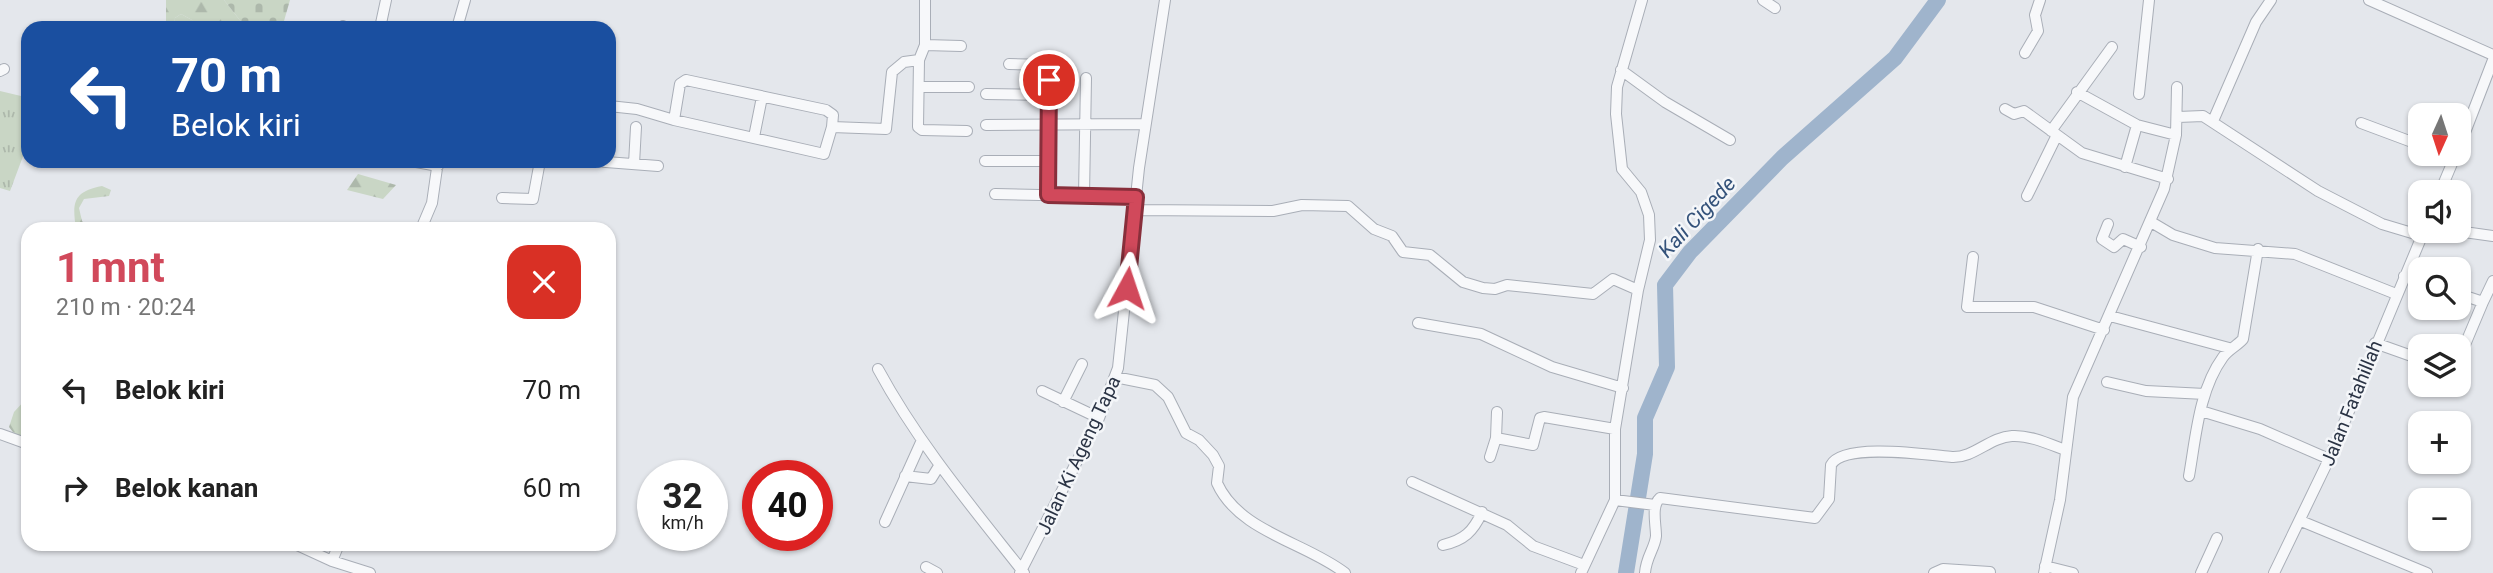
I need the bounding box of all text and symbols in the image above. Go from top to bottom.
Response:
text: 70 m [171,47,282,104]
icon: left [56,49,147,140]
pin [1019,50,1079,110]
icon: arrive [1030,61,1068,99]
north arrow [2408,103,2471,166]
map controls [2408,103,2471,551]
text: Belok kiri [171,106,301,144]
water label: Kali Cigede [1654,171,1741,262]
button: sound [2408,180,2471,243]
text: 1 mnt [56,243,165,292]
button: close [507,245,581,319]
position arrow [1090,251,1164,325]
button: search [2408,257,2471,320]
text: 210 m · 20:24 [56,294,195,321]
button: layers [2408,334,2471,397]
street label: Jalan Fatahillah [2316,337,2387,469]
icon: left [56,371,94,409]
street label: Jalan Ki Ageng Tapa [1032,372,1125,538]
text: Belok kiri [115,375,225,405]
text: 70 m [523,375,581,405]
button: + [2408,411,2471,474]
speed limit sign: 40 [742,460,833,551]
icon: right [56,469,94,507]
text: Belok kanan [115,473,258,503]
text: 60 m [523,473,581,503]
text: 32 [662,476,703,517]
button: − [2408,488,2471,551]
text: km/h [661,512,704,533]

